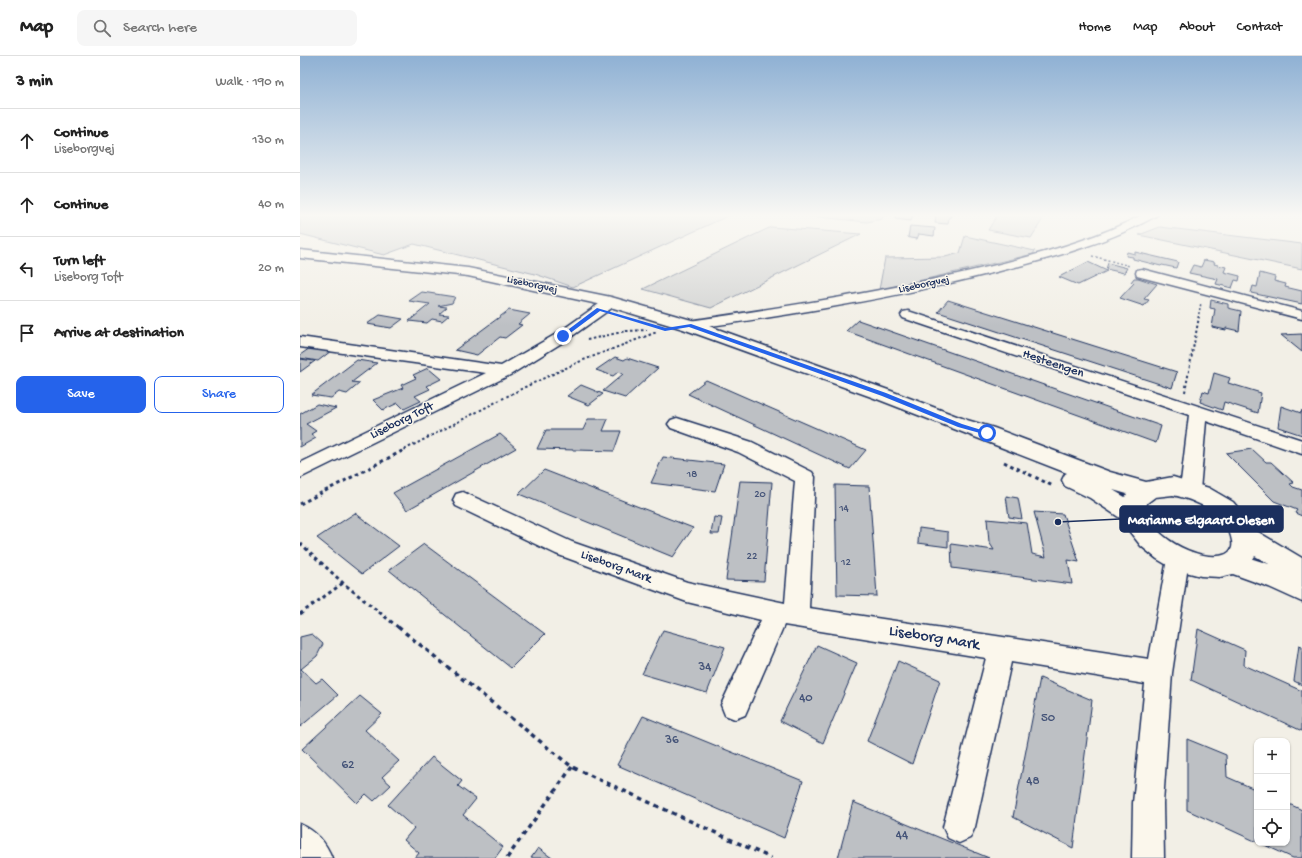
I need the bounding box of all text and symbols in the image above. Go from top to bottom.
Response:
search box [77,10,357,46]
text: Map [20,16,53,39]
icon: search [91,17,113,39]
text: Search here [123,19,197,37]
text: Home [1079,19,1111,36]
text: Map [1133,19,1157,36]
text: About [1179,19,1215,36]
text: Contact [1237,19,1282,36]
text: 3 min [16,72,53,92]
text: Walk · 190 m [215,75,284,90]
text: Continue [54,124,108,142]
icon: ahead [16,130,38,152]
text: 130 m [252,133,284,148]
text: Liseborgvej [54,142,115,157]
icon: ahead [16,194,38,216]
text: Continue [54,196,108,214]
text: 40 m [258,197,284,212]
text: Turn left [54,252,105,270]
icon: left [16,258,38,280]
text: 20 m [258,261,284,276]
text: Liseborg Toft [54,270,123,285]
street label: Liseborgvej [506,274,558,296]
street label: Liseborgvej [898,274,950,296]
icon: arrive [16,322,38,344]
text: Arrive at destination [54,324,184,342]
route end [554,327,572,345]
street label: Hesteengen [1020,346,1087,382]
button: Save [16,376,146,413]
button: Share [154,376,284,413]
street label: Liseborg Toft [368,398,438,443]
route start [978,424,996,442]
house number: 18 [686,469,697,481]
house number: 20 [754,489,766,501]
house number: 14 [838,503,850,515]
callout: Marianne Elgaard Olesen [1120,506,1283,532]
text: Marianne Elgaard Olesen [1128,513,1275,530]
street label: Liseborg Mark [578,547,655,587]
house number: 22 [747,551,758,563]
house number: 12 [840,557,852,569]
street label: Liseborg Mark [887,622,983,656]
house number: 34 [698,660,711,675]
house number: 40 [799,691,813,706]
house number: 50 [1041,711,1056,726]
house number: 36 [664,733,679,748]
map controls [1254,738,1290,846]
button: + [1254,738,1290,774]
house number: 62 [342,758,355,773]
house number: 48 [1026,774,1040,789]
button: − [1254,774,1290,810]
button: locate [1254,810,1290,846]
house number: 44 [896,828,908,843]

